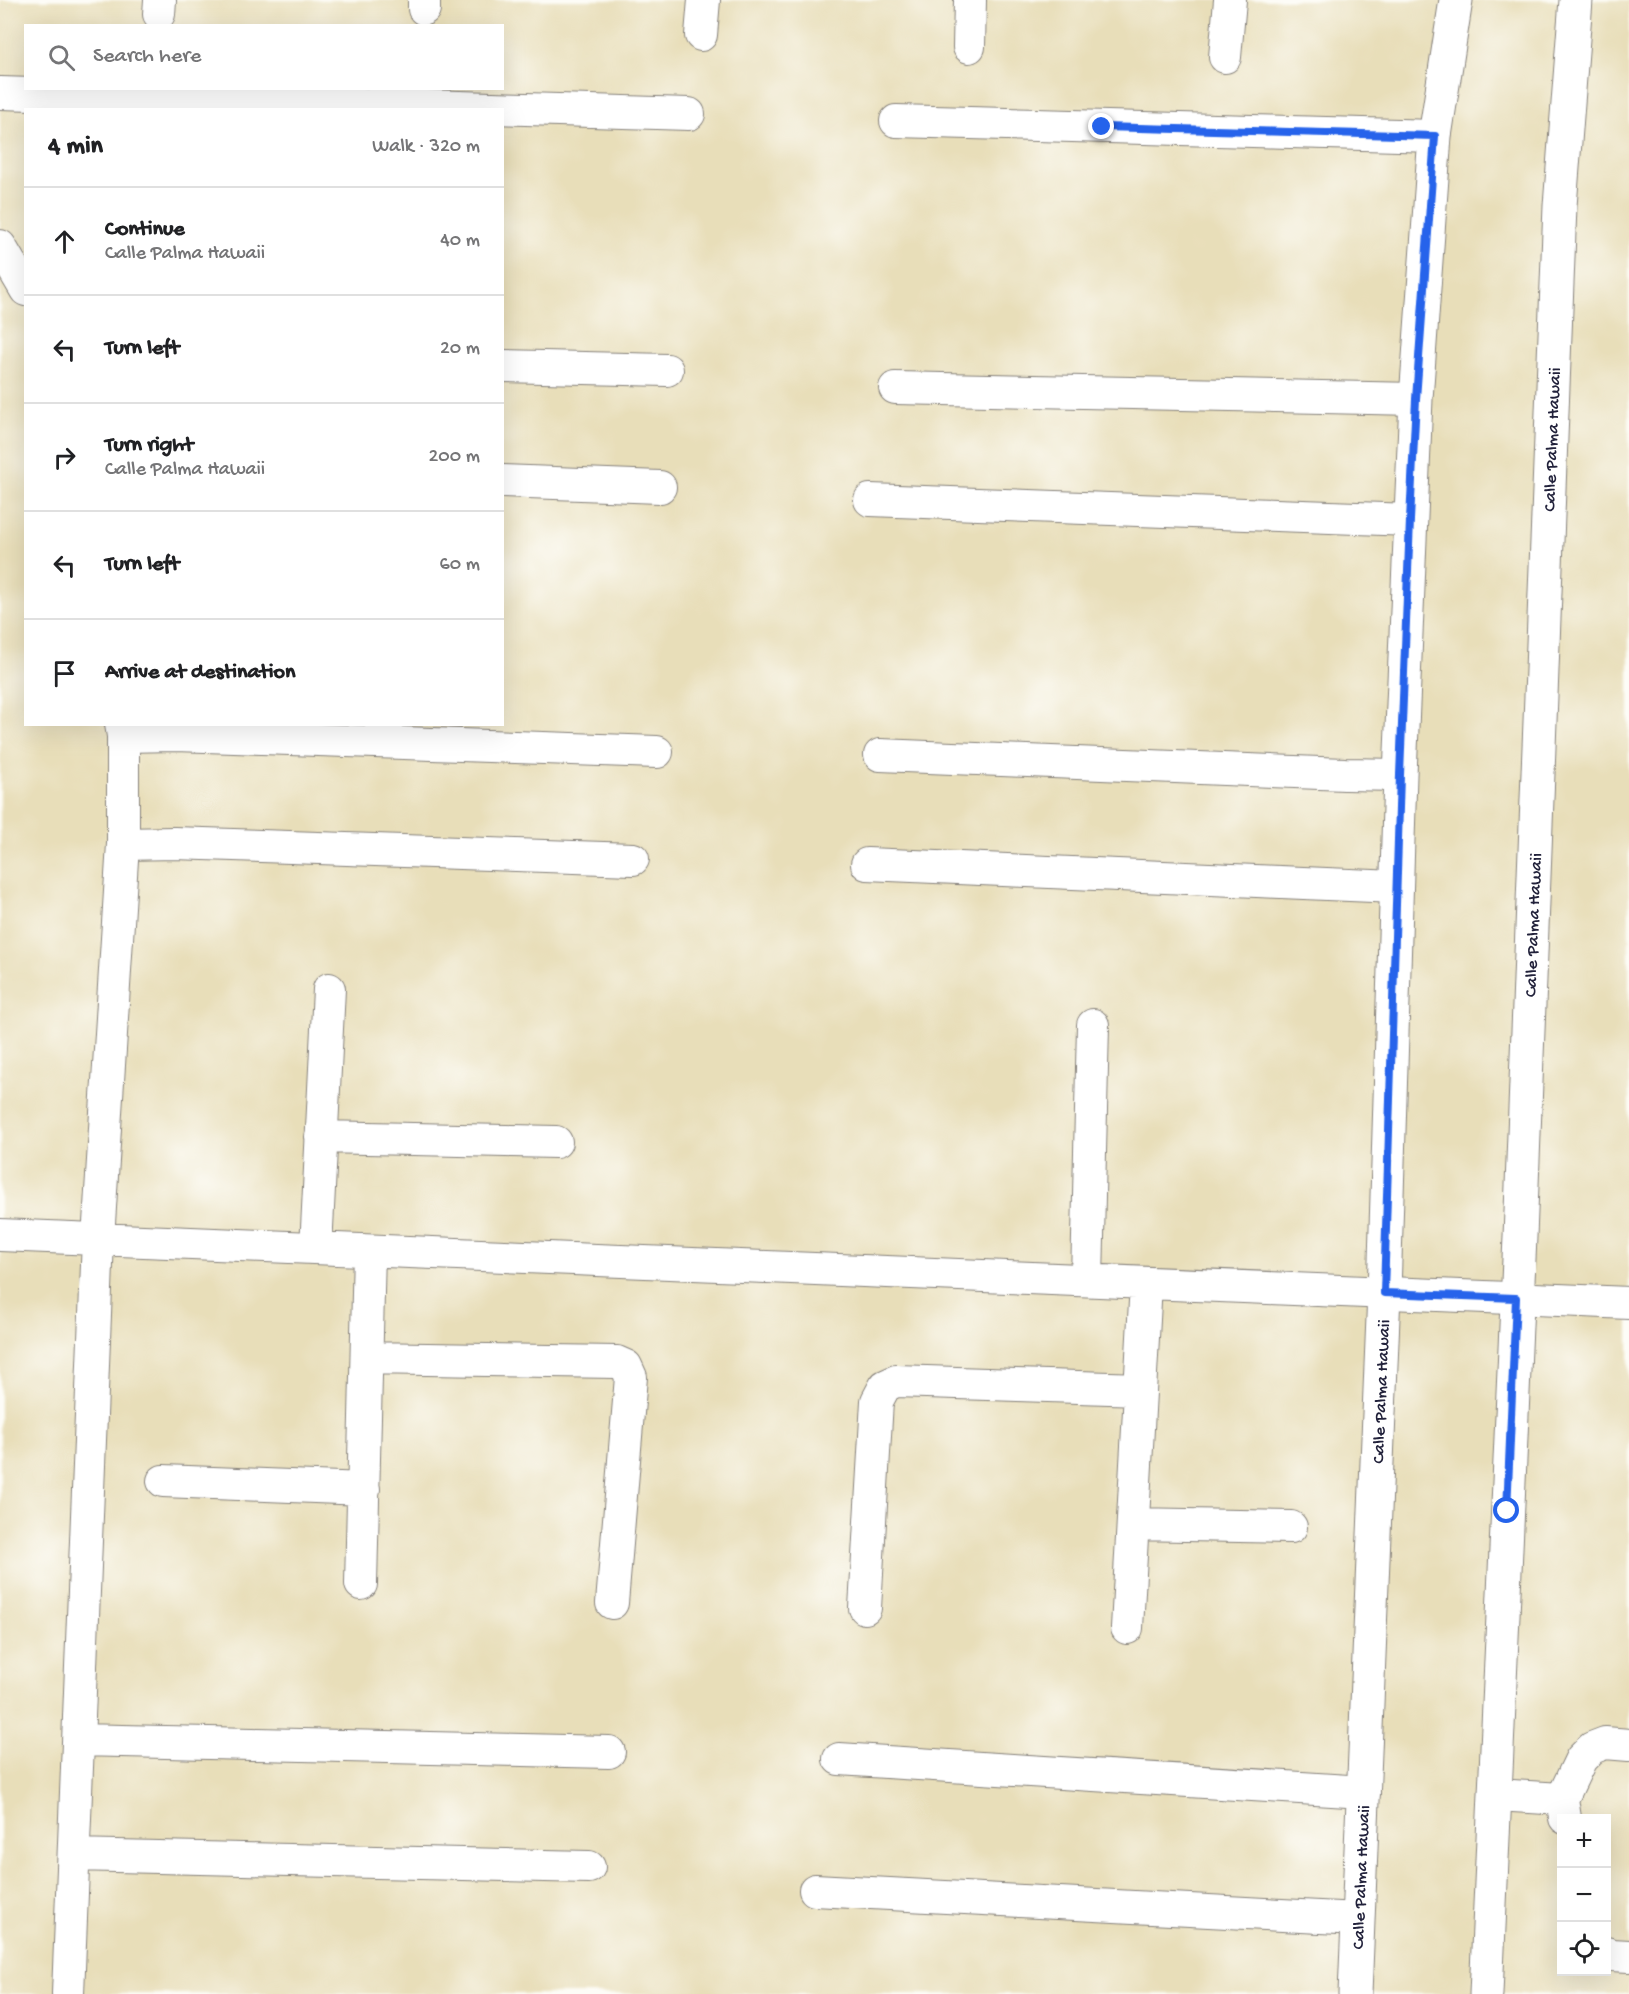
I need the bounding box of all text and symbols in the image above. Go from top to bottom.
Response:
search box [24,24,504,90]
icon: search [45,41,78,74]
text: Search here [93,44,201,70]
route end [1088,113,1114,139]
text: 4 min [48,132,103,163]
text: Walk · 320 m [372,136,480,159]
text: Continue [105,217,185,243]
icon: ahead [48,225,81,258]
text: 40 m [440,230,480,253]
text: Calle Palma Hawaii [105,243,265,266]
icon: left [48,333,81,366]
text: Turn left [105,336,179,362]
text: 20 m [440,338,480,361]
street label: Calle Palma Hawaii [1540,367,1567,512]
text: Turn right [105,433,193,459]
icon: right [48,441,81,474]
text: 200 m [429,446,480,469]
text: Calle Palma Hawaii [105,459,265,482]
icon: left [48,549,81,582]
text: Turn left [105,552,179,578]
text: 60 m [440,554,480,577]
icon: arrive [48,657,81,690]
text: Arrive at destination [105,660,295,686]
street label: Calle Palma Hawaii [1521,853,1548,998]
street label: Calle Palma Hawaii [1369,1319,1396,1464]
route start [1493,1497,1519,1523]
street label: Calle Palma Hawaii [1349,1805,1376,1950]
map controls [1557,1814,1611,1976]
button: + [1557,1814,1611,1868]
button: − [1557,1868,1611,1922]
button: locate [1557,1922,1611,1976]

